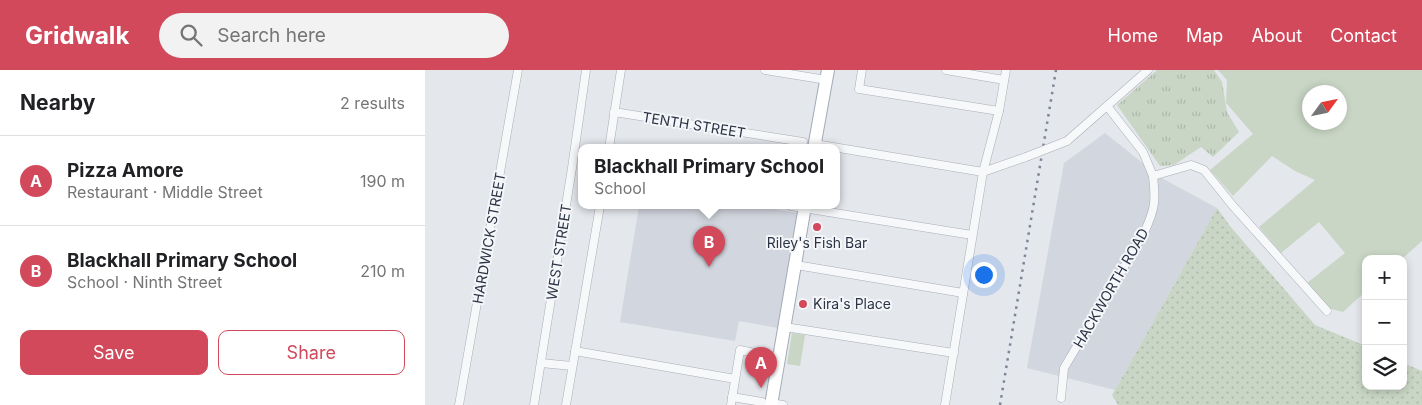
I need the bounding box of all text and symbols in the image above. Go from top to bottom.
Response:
search box [159,13,509,58]
text: Gridwalk [25,21,129,50]
icon: search [177,21,205,49]
text: Search here [217,24,326,47]
text: Home [1108,25,1158,46]
text: Map [1186,25,1223,46]
text: About [1251,25,1302,46]
text: Contact [1330,25,1397,46]
north arrow [1302,85,1347,130]
text: Nearby [20,90,95,115]
text: 2 results [340,93,405,113]
street label: TENTH STREET [641,108,747,141]
popup [578,144,840,209]
text: Blackhall Primary School [594,155,824,178]
text: Pizza Amore [67,159,184,182]
text: A [30,171,42,191]
text: 190 m [360,171,405,191]
street label: HARDWICK STREET [469,171,508,305]
text: School [594,178,646,198]
text: Restaurant · Middle Street [67,182,263,202]
street label: WEST STREET [543,203,574,301]
marker: Riley's Fish Bar [811,221,823,233]
street label: HACKWORTH ROAD [1069,225,1152,351]
pin: B [693,226,725,267]
place label: Riley's Fish Bar [767,234,867,251]
text: Blackhall Primary School [67,249,297,272]
map controls [1362,255,1407,390]
button: + [1362,255,1407,300]
text: B [31,261,41,281]
text: 210 m [360,261,405,281]
your location [971,262,997,288]
text: School · Ninth Street [67,272,222,292]
place label: Kira's Place [813,295,891,312]
marker: Kira's Place [797,298,809,310]
button: − [1362,300,1407,345]
button: Save [20,330,208,375]
button: Share [218,330,405,375]
button: layers [1362,345,1407,390]
pin: A [745,347,777,388]

